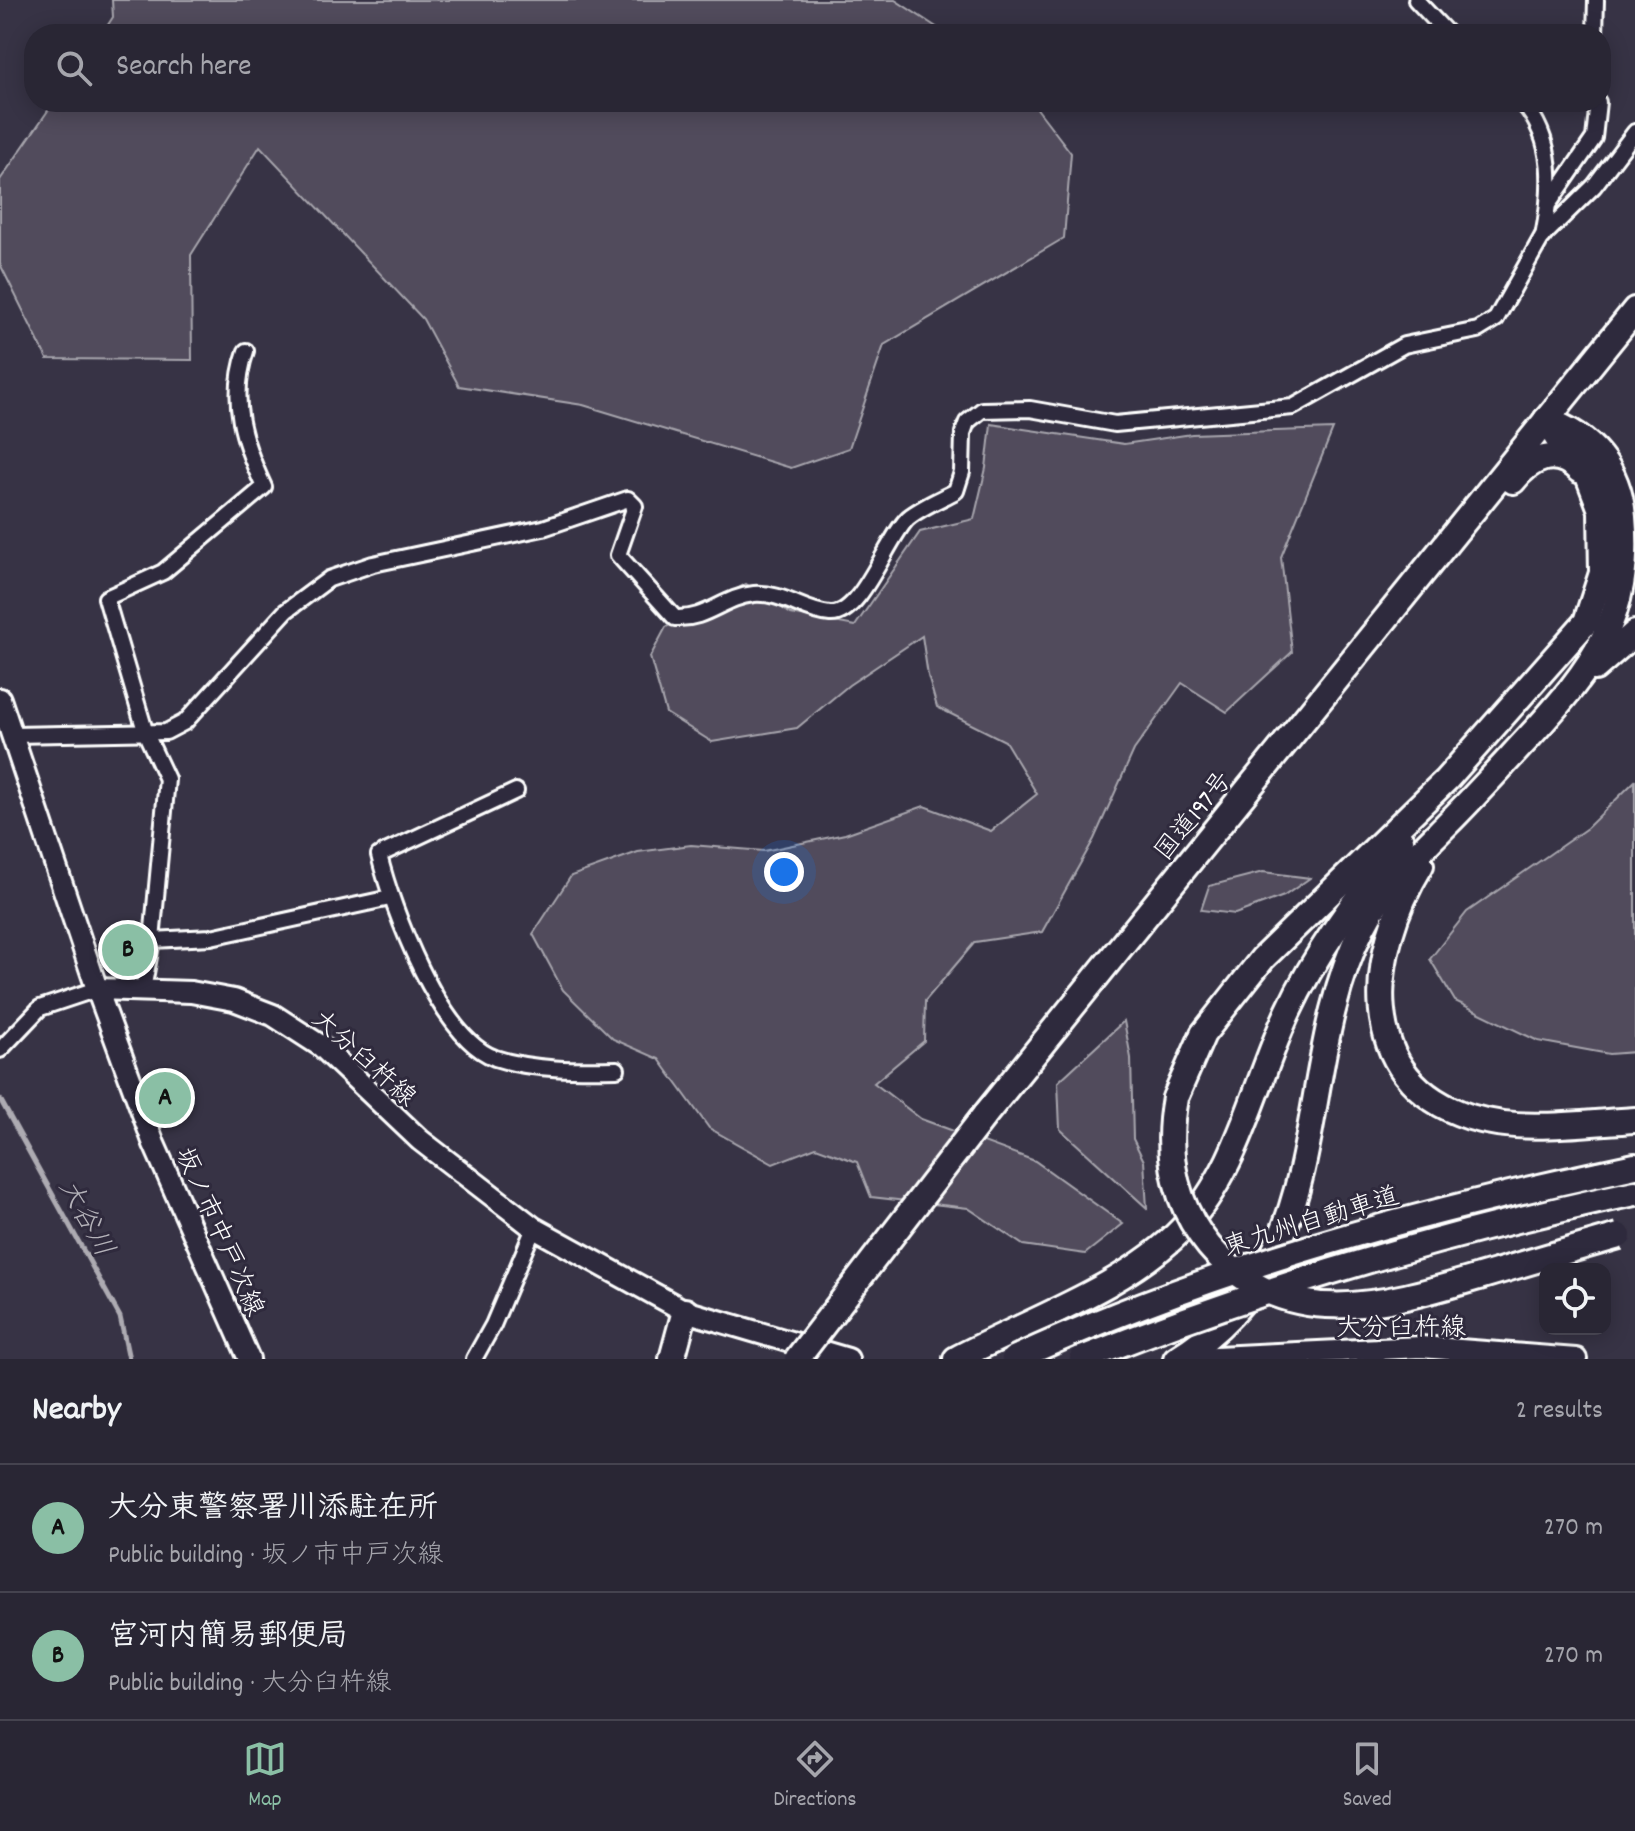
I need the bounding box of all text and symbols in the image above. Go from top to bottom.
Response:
search box [24,24,1611,112]
icon: search [52,46,96,90]
text: Search here [116,47,252,90]
street label: 国道197号 [1147,765,1242,870]
your location [764,852,804,892]
pin: B [102,920,154,980]
street label: 大分臼杵線 [302,1002,423,1117]
pin: A [139,1068,191,1128]
street label: 坂ノ市中戸次線 [164,1142,272,1323]
water label: 大谷川 [46,1173,121,1266]
street label: 東九州自動車道 [1220,1179,1404,1268]
map controls [1539,1263,1611,1335]
button: locate [1539,1263,1611,1335]
street label: 大分臼杵線 [1336,1311,1466,1348]
text: Nearby [32,1387,121,1436]
text: 2 results [1516,1393,1603,1430]
text: 大分東警察署川添駐在所 [108,1489,438,1532]
text: A [51,1510,65,1547]
text: 270 m [1544,1510,1603,1547]
text: Public building · 坂ノ市中戸次線 [108,1538,443,1575]
text: 宮河内簡易郵便局 [108,1617,348,1660]
text: B [52,1638,64,1675]
text: 270 m [1544,1638,1603,1675]
text: Public building · 大分臼杵線 [108,1666,391,1703]
tab: Map [243,1737,287,1816]
tab: Directions [773,1737,857,1816]
tab: Saved [1343,1737,1392,1816]

